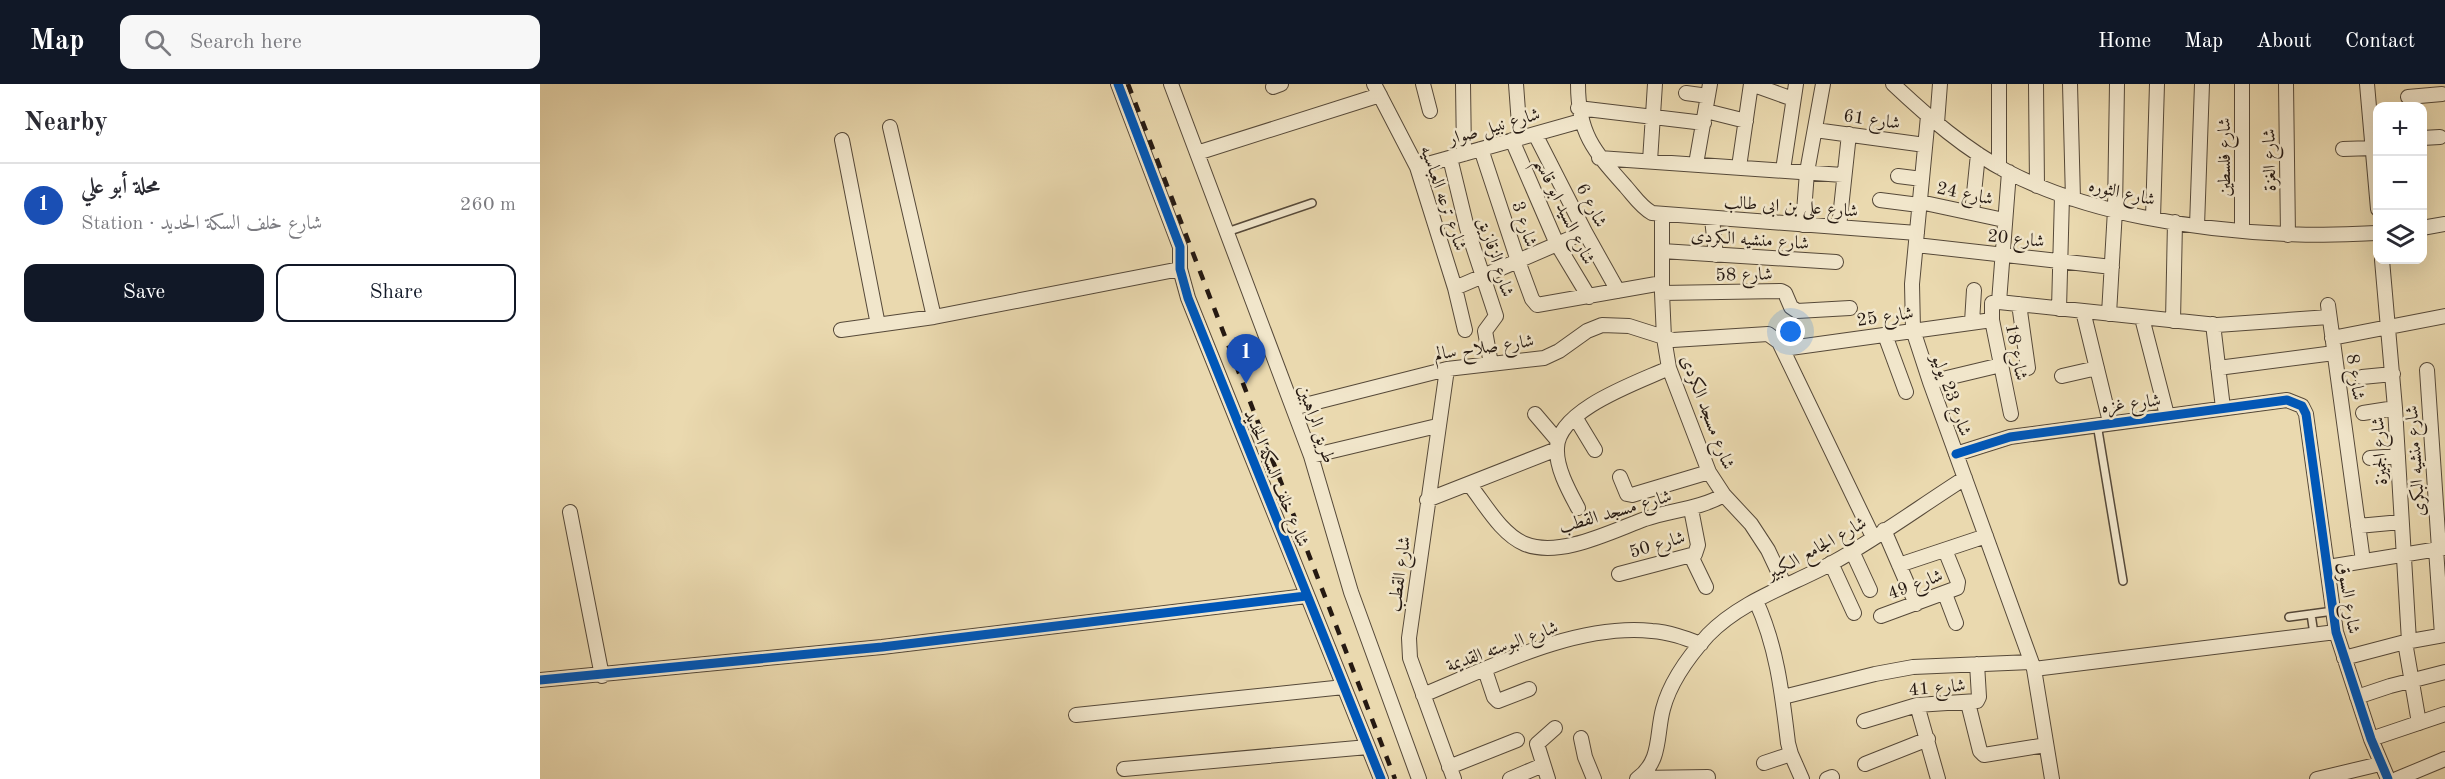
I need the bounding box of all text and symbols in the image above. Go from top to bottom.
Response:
search box [120,15,540,69]
icon: search [141,26,174,59]
text: Map [30,28,84,56]
text: Search here [189,31,302,53]
text: Home [2098,31,2151,52]
text: Map [2184,31,2223,52]
text: About [2256,31,2312,52]
text: Contact [2345,31,2415,52]
map controls [2373,102,2427,264]
button: + [2373,102,2427,156]
street label: شارع نبيل صوار [1444,105,1544,154]
street label: شارع 61 [1842,107,1901,138]
text: Nearby [24,110,108,136]
street label: شارع فلسطين [2216,118,2239,196]
street label: شارع الغزة [2260,128,2285,192]
street label: شارع ترعه العباسيه [1412,144,1469,255]
street label: شارع السيد ابو قاسم [1523,155,1598,271]
button: − [2373,156,2427,210]
text: محلة أبو علي [81,176,160,198]
street label: شارع الثوره [2086,177,2157,214]
street label: شارع 24 [1934,179,1995,214]
street label: شارع 6 [1568,181,1610,233]
street label: شارع على بن ابى طالب [1723,193,1859,226]
text: 1 [38,195,49,215]
text: 260 m [460,195,516,215]
street label: شارع 3 [1504,199,1540,251]
button: layers [2373,210,2427,264]
text: Station · شارع خلف السكة الحديد [81,214,322,234]
street label: شارع الزقازيق [1469,215,1516,301]
street label: شارع منشيه الكردى [1690,226,1810,258]
street label: شارع 20 [1986,227,2045,256]
button: Save [24,264,264,322]
button: Share [276,264,516,322]
street label: شارع 58 [1715,266,1773,289]
street label: شارع 25 [1856,304,1915,335]
your location [1776,317,1805,346]
street label: شارع 18 [1997,322,2030,383]
street label: شارع صلاح سالم [1433,332,1536,370]
pin: 1 [1226,334,1266,384]
street label: شارع 23 يوليو [1923,350,1974,440]
street label: شارع مسجد الكردى [1672,352,1738,474]
street label: شارع 8 [2338,353,2367,402]
street label: طريق الراهبين [1292,383,1338,466]
street label: شارع غزه [2100,391,2163,422]
street label: شارع منشيه البكرى [2402,404,2434,517]
street label: شارع خلف السكة الحديد [1236,407,1313,551]
street label: شارع الجميزة [2369,416,2396,486]
street label: شارع مسجد القطب [1557,487,1675,541]
street label: شارع الجامع الكبير [1761,513,1873,590]
street label: شارع 50 [1627,528,1689,566]
street label: شارع القطب [1386,535,1419,614]
street label: شارع السوق [2329,561,2363,636]
street label: شارع 49 [1885,567,1947,608]
street label: شارع البوسته القديمة [1444,618,1562,680]
street label: شارع 41 [1908,677,1967,704]

